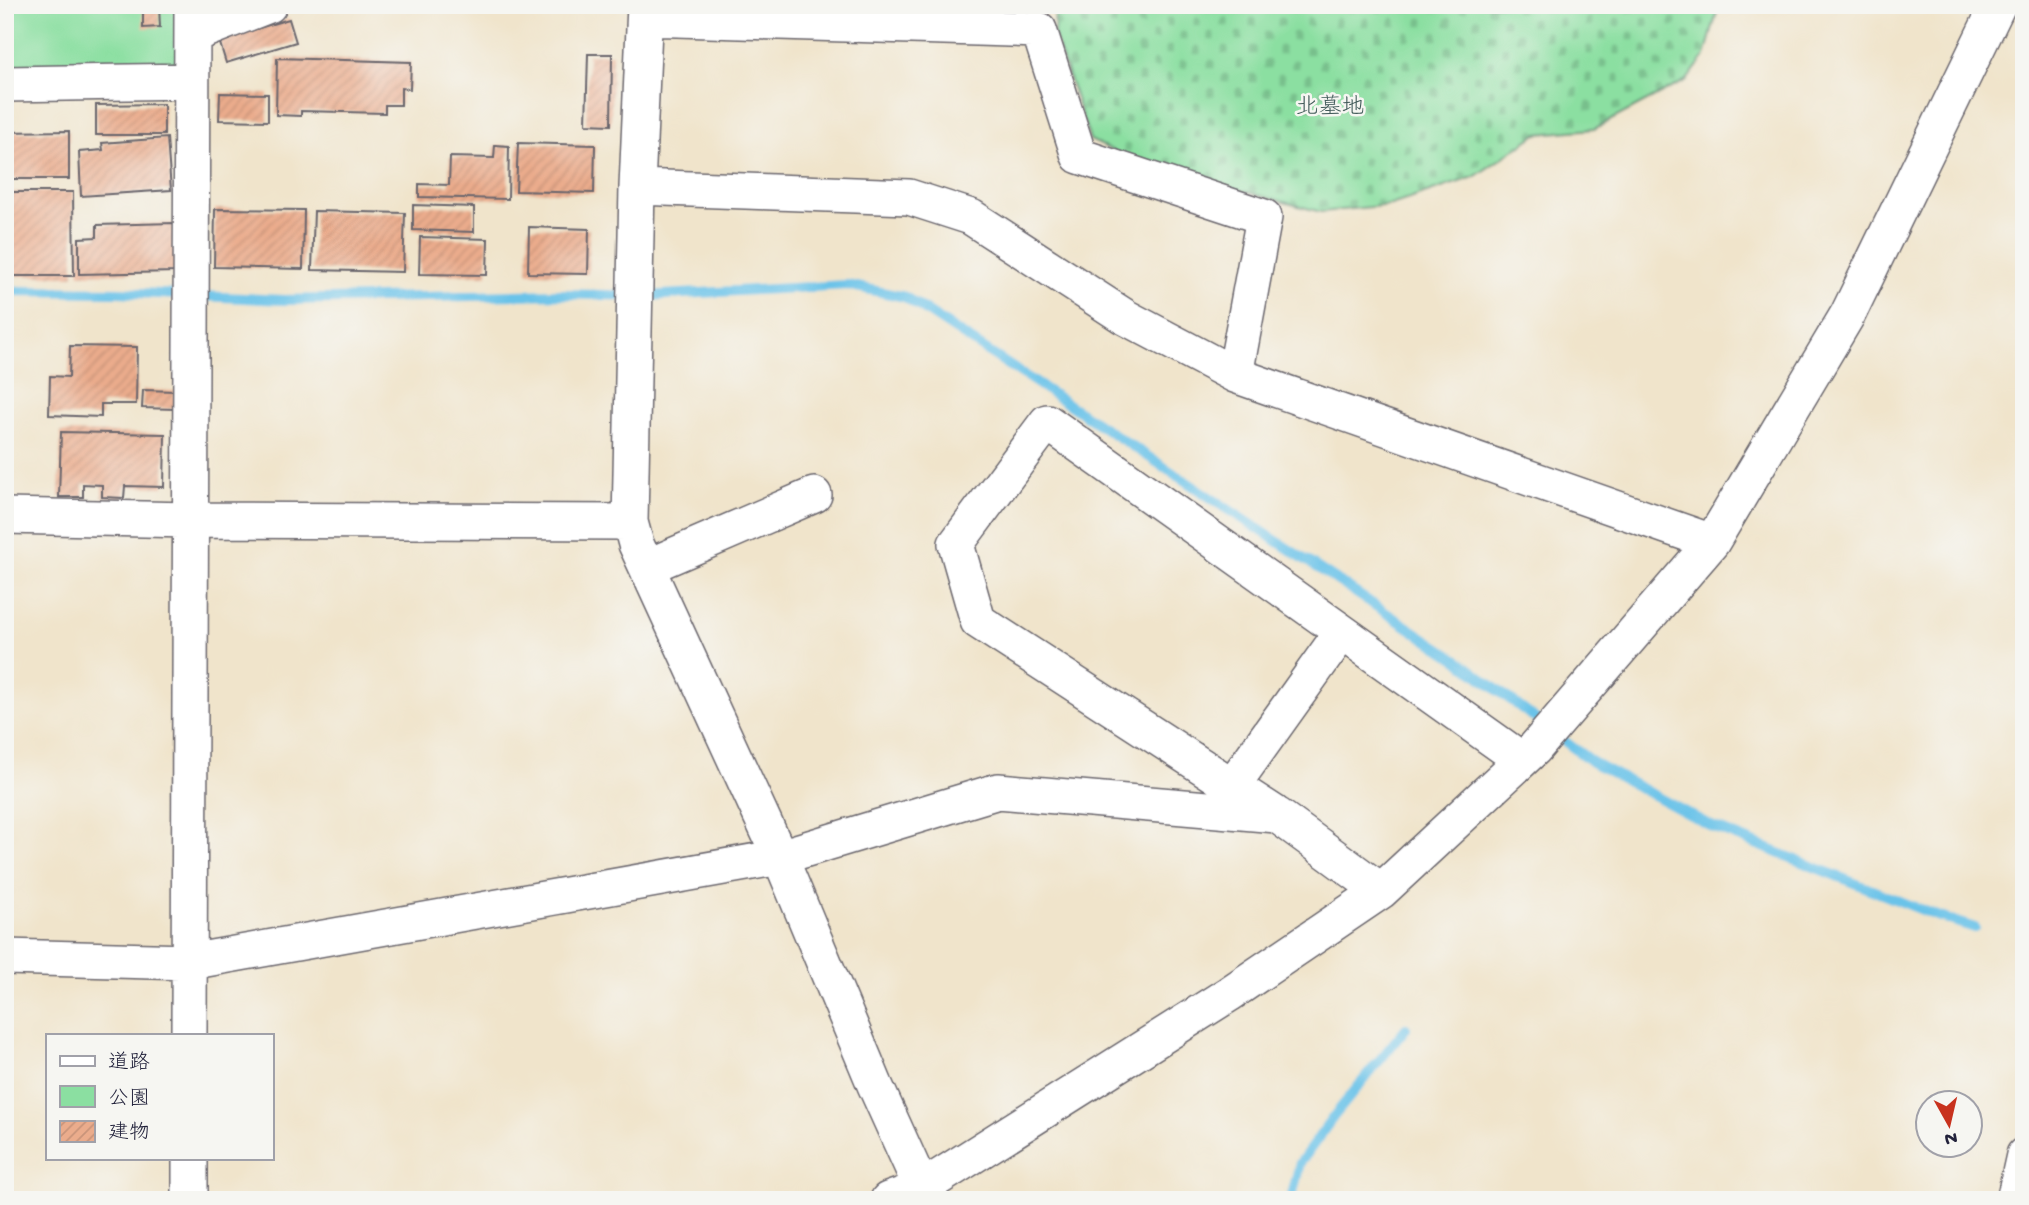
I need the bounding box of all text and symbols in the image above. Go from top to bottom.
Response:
park label: 北墓地 [1296,94,1365,122]
legend [46,1034,273,1160]
text: 道路 [108,1051,150,1077]
text: 公園 [108,1088,150,1113]
north arrow [1913,1090,1983,1160]
text: 建物 [108,1121,150,1147]
text: N [1943,1125,1959,1150]

